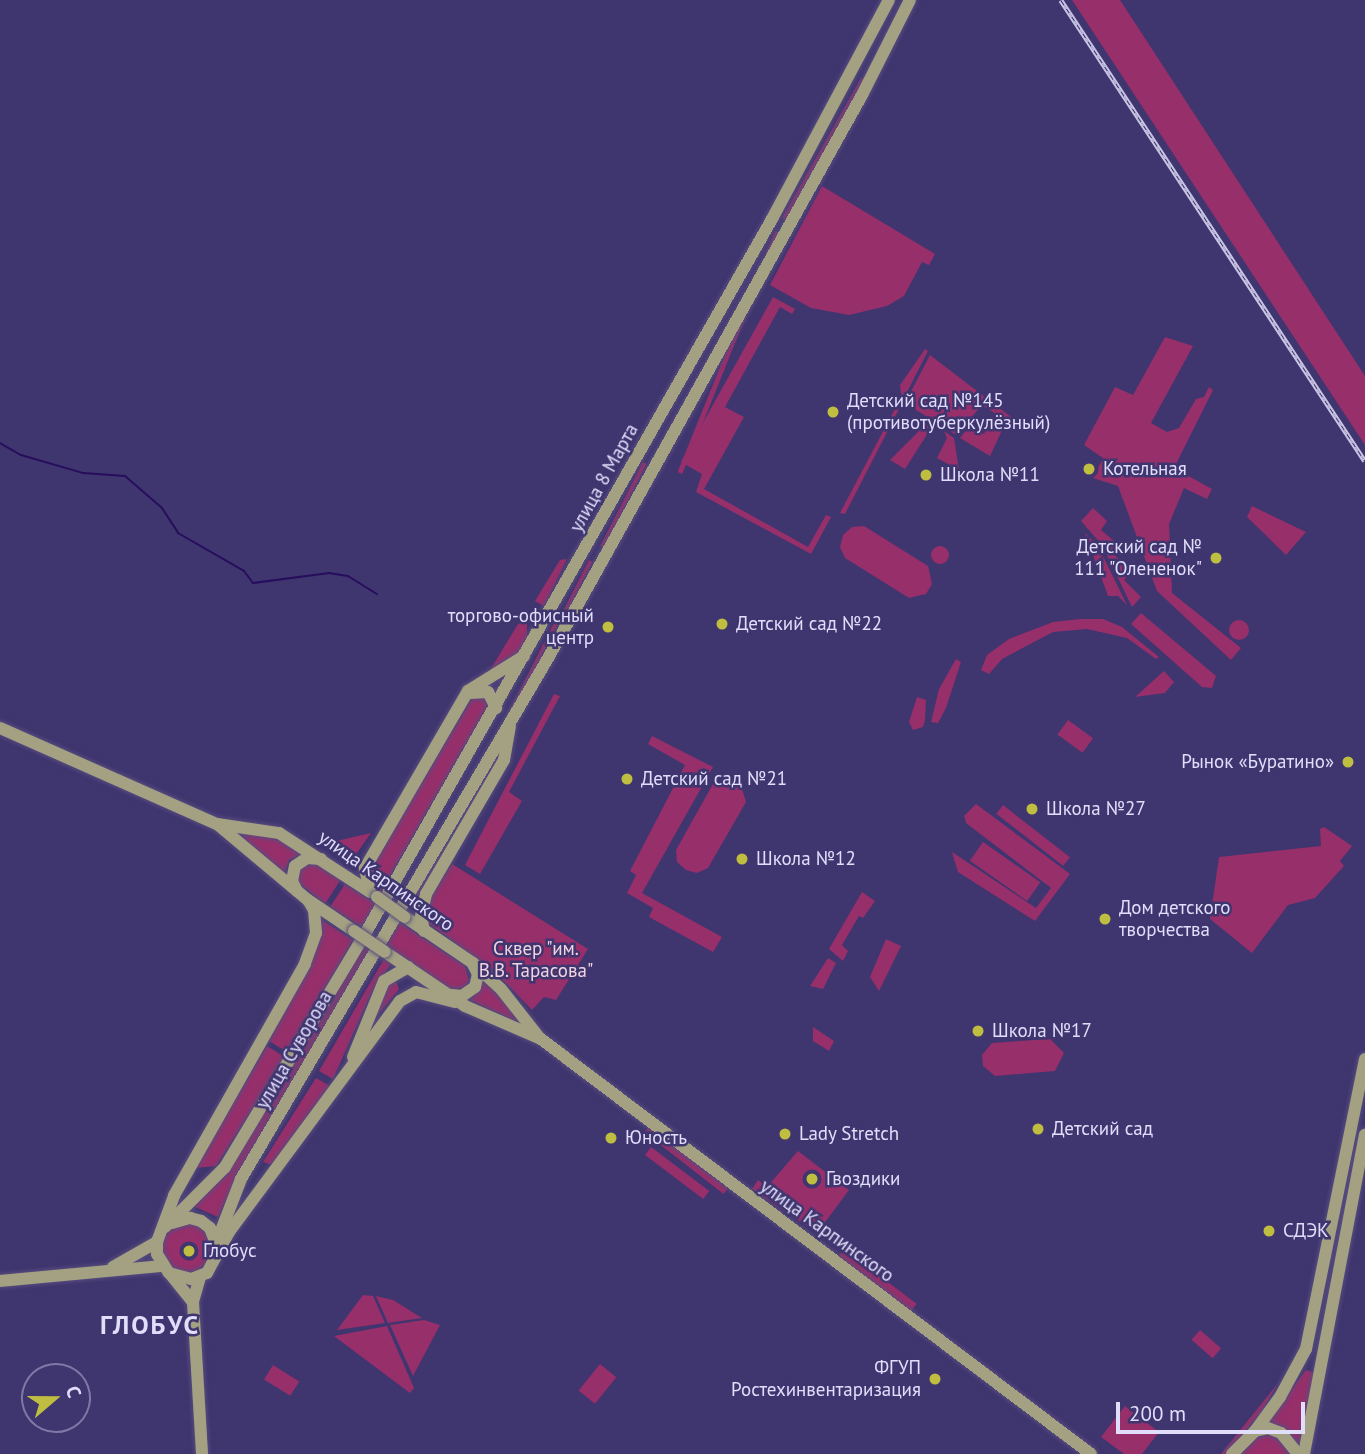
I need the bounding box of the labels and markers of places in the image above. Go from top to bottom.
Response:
place label: Детский сад №145 (противотуберкулёзный) [847,390,1050,434]
marker: Детский сад №145 (противотуберкулёзный) [825,404,841,420]
place label: Котельная [1103,458,1187,480]
marker: Котельная [1081,461,1097,477]
place label: Школа №11 [940,464,1040,486]
marker: Школа №11 [918,467,934,483]
place label: Детский сад № 111 "Олененок" [1073,536,1202,580]
marker: Детский сад № 111 "Олененок" [1208,550,1224,566]
place label: торгово-офисный центр [448,605,594,649]
place label: Детский сад №22 [736,613,882,635]
marker: Детский сад №22 [714,616,730,632]
marker: торгово-офисный центр [600,619,616,635]
place label: Рынок «Буратино» [1181,751,1334,773]
marker: Рынок «Буратино» [1340,754,1356,770]
place label: Детский сад №21 [641,768,787,790]
marker: Детский сад №21 [619,771,635,787]
place label: Школа №27 [1046,798,1146,820]
marker: Школа №27 [1024,801,1040,817]
place label: Школа №12 [756,848,856,870]
marker: Школа №12 [734,851,750,867]
place label: Дом детского творчества [1119,897,1230,941]
marker: Дом детского творчества [1097,911,1113,927]
place label: Школа №17 [992,1020,1092,1042]
marker: Школа №17 [970,1023,986,1039]
place label: Детский сад [1052,1118,1153,1140]
marker: Детский сад [1030,1121,1046,1137]
place label: Lady Stretch [799,1123,900,1145]
marker: Lady Stretch [777,1126,793,1142]
place label: Юность [625,1127,687,1149]
marker: Юность [603,1130,619,1146]
place label: Гвоздики [826,1168,900,1190]
marker: Гвоздики [804,1171,820,1187]
place label: СДЭК [1283,1220,1329,1242]
marker: СДЭК [1261,1223,1277,1239]
place label: Глобус [203,1240,256,1262]
marker: Глобус [181,1243,197,1259]
place label: ФГУП Ростехинвентаризация [731,1357,921,1401]
marker: ФГУП Ростехинвентаризация [927,1371,943,1387]

